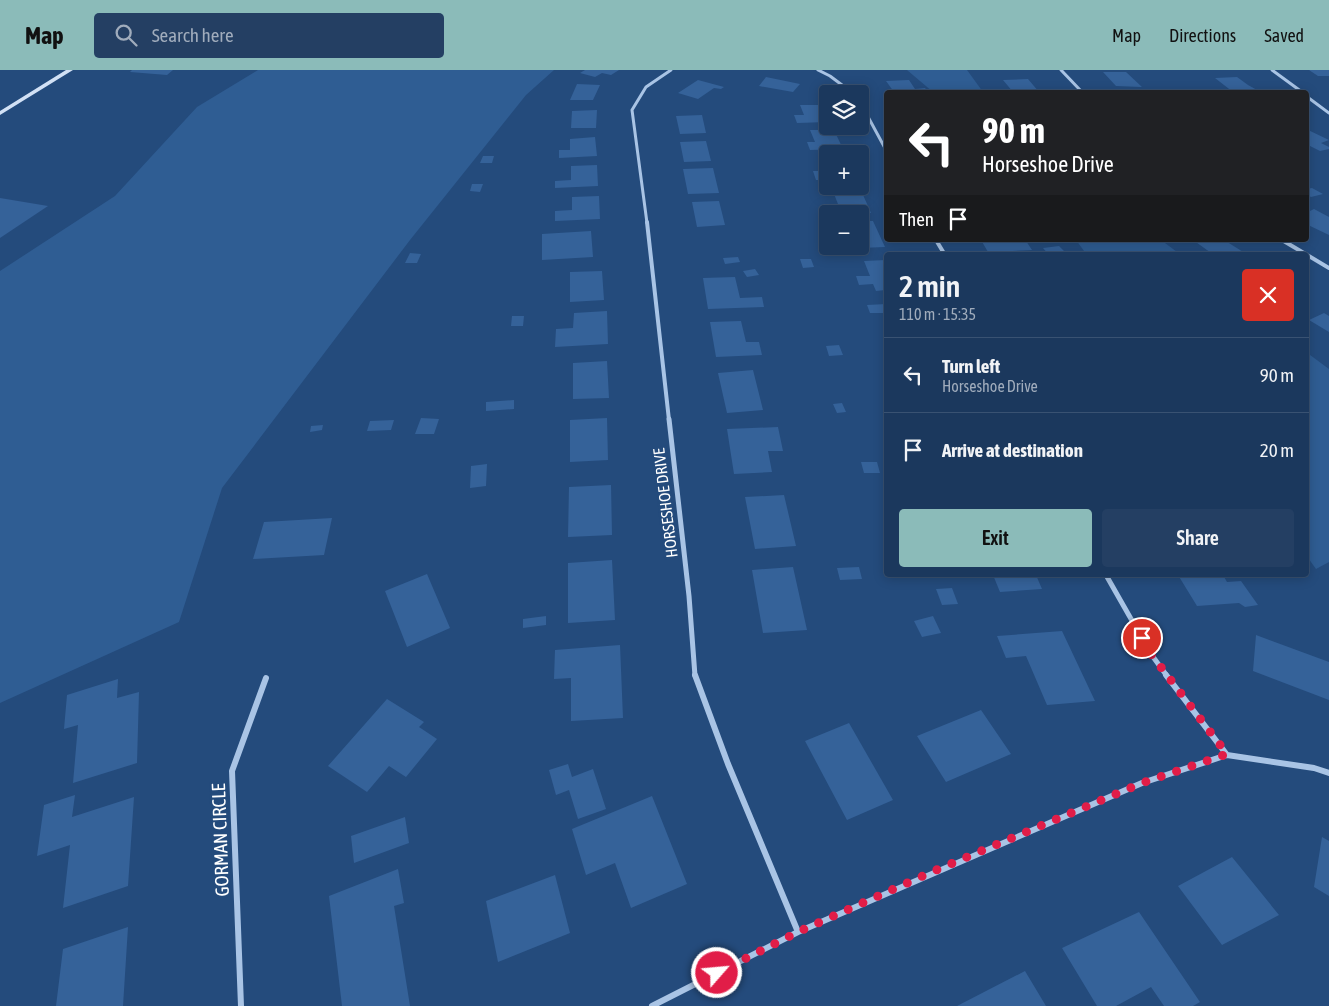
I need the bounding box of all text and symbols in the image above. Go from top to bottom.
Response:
search box [94,13,444,58]
icon: search [112,21,140,49]
text: Map [25,22,64,49]
text: Search here [152,24,234,46]
text: Map [1112,25,1141,46]
text: Directions [1169,25,1236,46]
text: Saved [1264,25,1304,46]
map controls [819,85,869,255]
button: layers [819,85,869,135]
icon: left [899,110,964,175]
text: 90 m [982,110,1045,150]
button: + [819,145,869,195]
text: Horseshoe Drive [982,151,1114,177]
button: − [819,205,869,255]
icon: arrive [944,205,972,233]
text: Then [899,208,934,230]
text: 2 min [899,269,960,303]
button: close [1242,269,1294,321]
text: 110 m · 15:35 [899,305,976,323]
text: Turn left [942,355,1000,377]
icon: left [899,361,927,389]
text: 90 m [1260,364,1294,386]
text: Horseshoe Drive [942,377,1038,395]
icon: arrive [899,436,927,464]
text: Arrive at destination [942,439,1083,461]
text: 20 m [1260,439,1294,461]
street label: HORSESHOE DRIVE [649,447,681,559]
button: Exit [899,509,1092,567]
button: Share [1102,509,1294,567]
pin [1121,617,1163,659]
icon: arrive [1128,624,1156,652]
street label: GORMAN CIRCLE [207,783,233,897]
position arrow [690,946,742,998]

